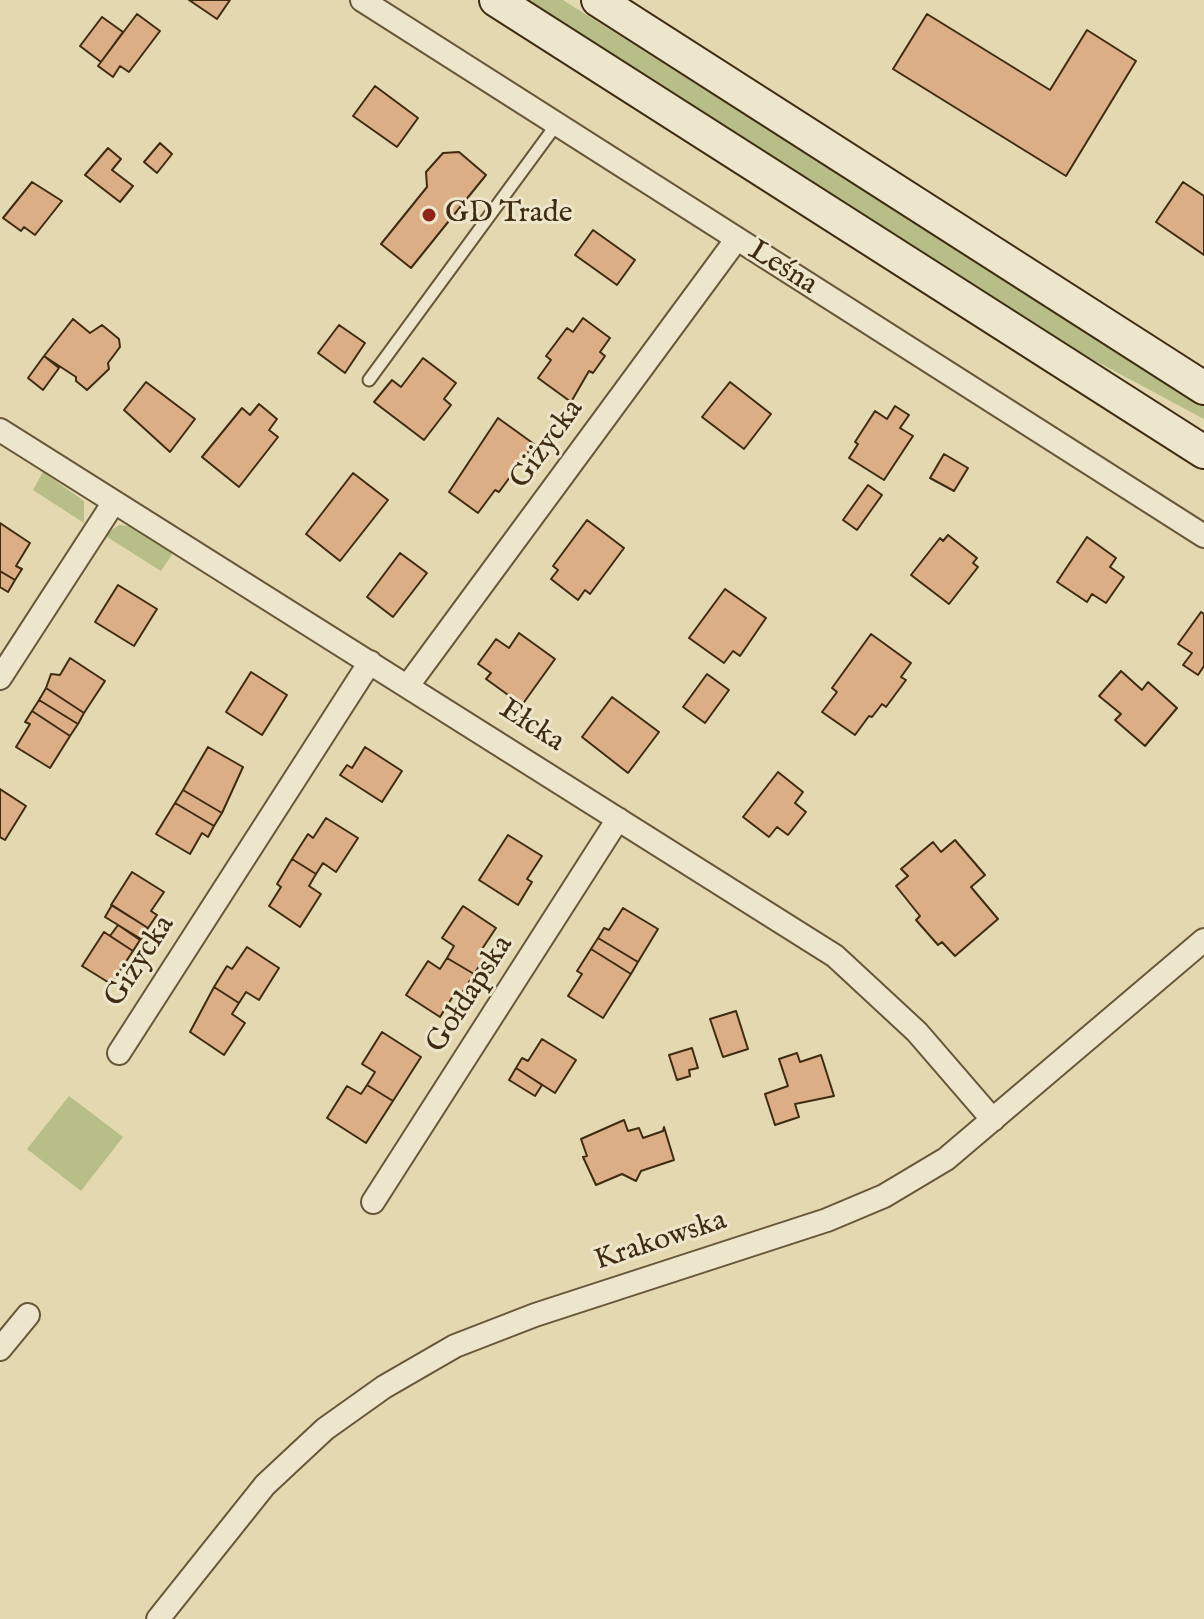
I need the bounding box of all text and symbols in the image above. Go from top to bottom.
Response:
place label: GD Trade [445,197,573,233]
marker: GD Trade [420,206,438,224]
street label: Leśna [741,234,823,304]
street label: Giżycka [503,393,593,497]
street label: Ełcka [492,693,570,761]
street label: Giżycka [98,909,184,1015]
street label: Gołdapska [420,930,522,1060]
street label: Krakowska [590,1204,732,1280]

